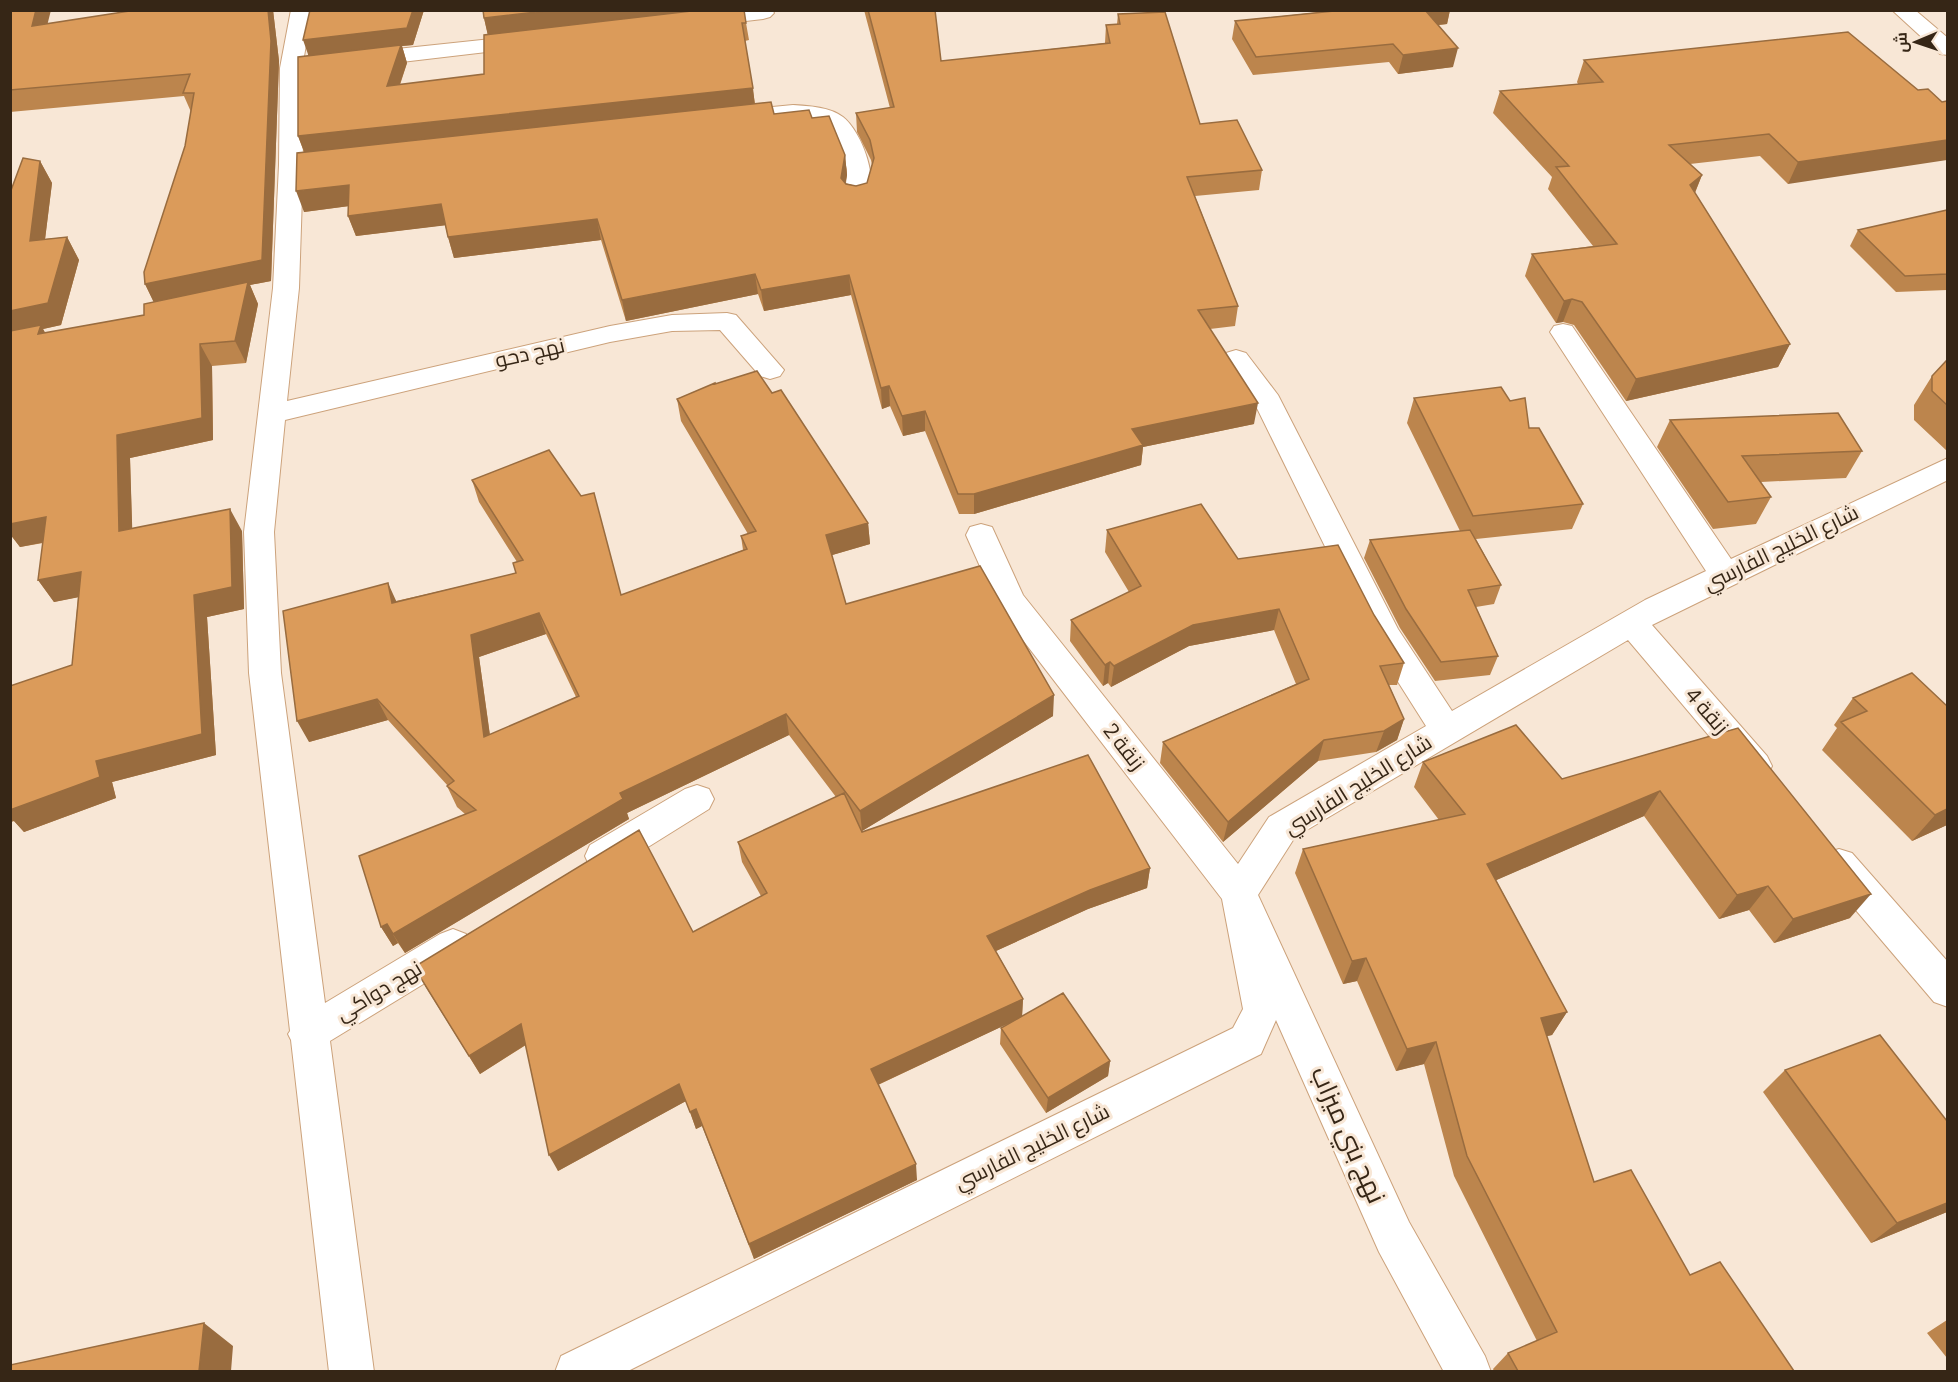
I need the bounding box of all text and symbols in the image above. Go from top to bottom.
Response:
north arrow [1886,12,1946,72]
text: ش [1892,32,1911,53]
street label: نهج دحو [493,332,568,375]
street label: شارع الخليج الفارسي [1699,499,1864,599]
street label: زنقة 4 [1680,682,1734,740]
street label: زنقة 2 [1098,718,1150,776]
street label: شارع الخليج الفارسي [1279,729,1438,843]
street label: نهج دواكي [331,955,428,1029]
street label: نهج بني ميزاب [1300,1062,1392,1210]
street label: شارع الخليج الفارسي [950,1098,1115,1198]

